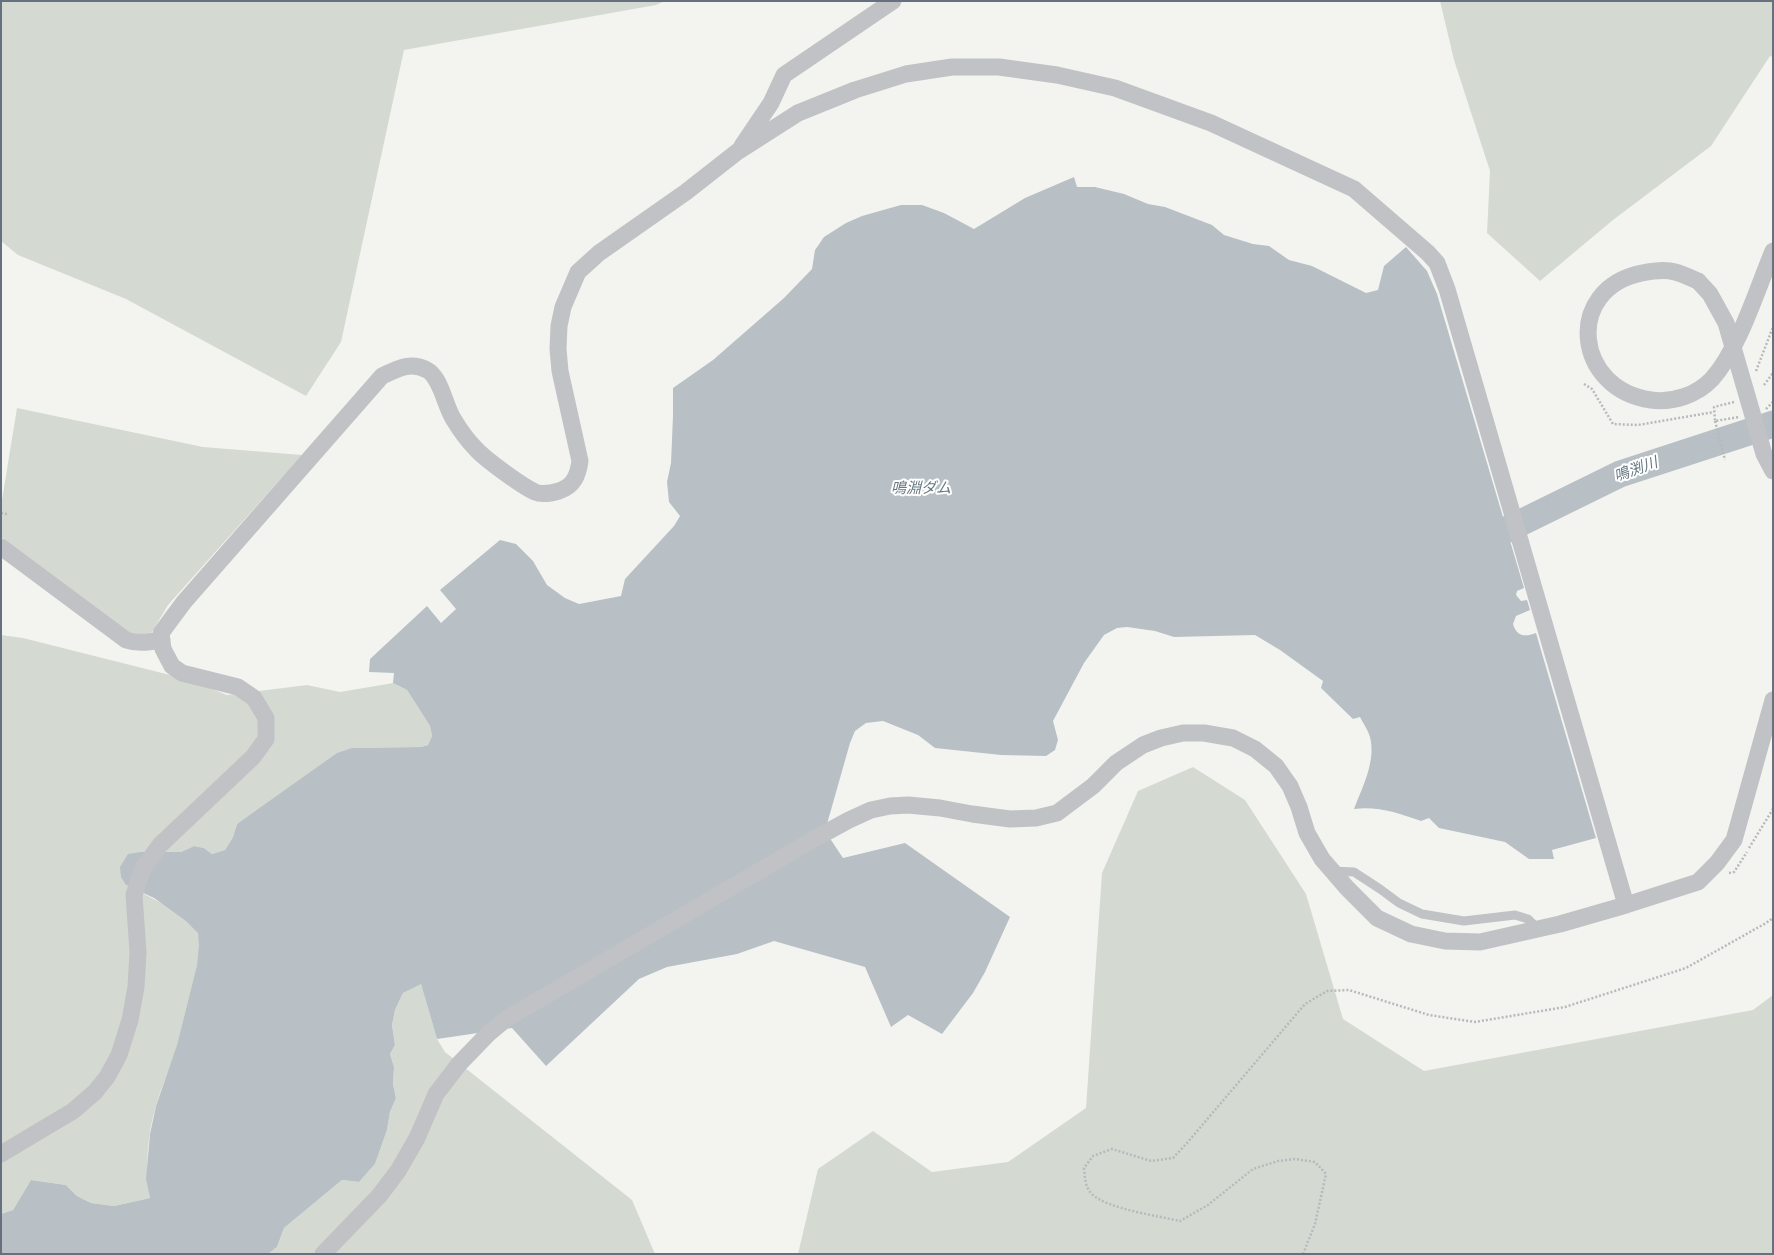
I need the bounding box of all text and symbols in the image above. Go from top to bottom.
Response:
water label: 鳴渕川 [1612,454,1660,486]
water label: 鳴淵ダム [891,480,951,498]

